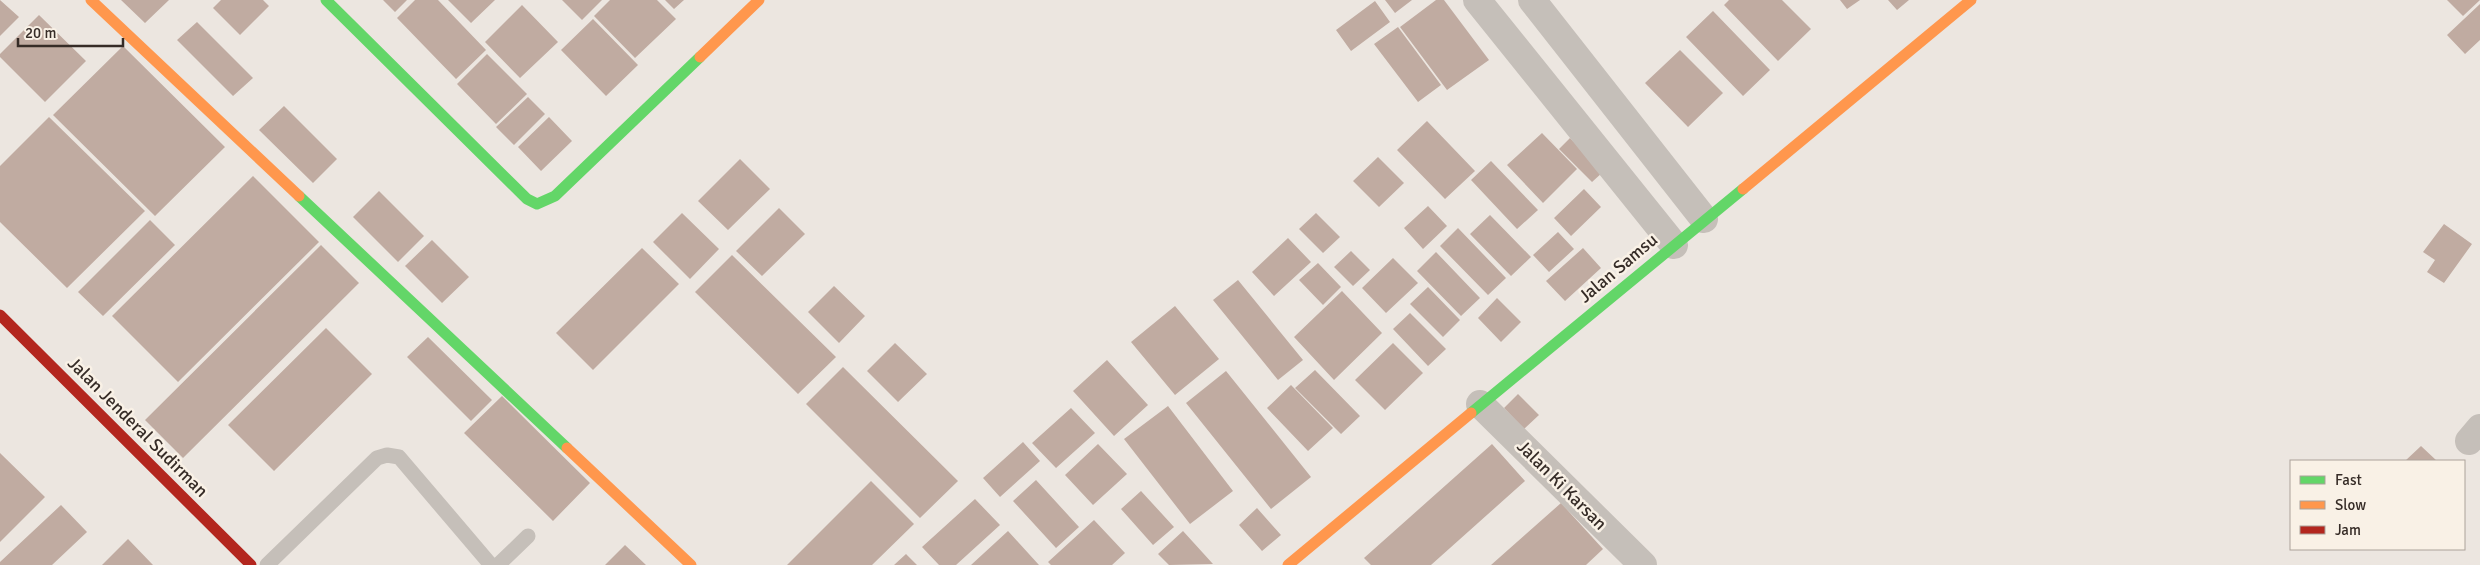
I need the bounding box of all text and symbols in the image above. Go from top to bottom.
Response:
scale bar [18,15,122,47]
text: 20 m [25,24,56,42]
street label: Jalan Samsu [1574,229,1662,307]
street label: Jalan Jenderal Sudirman [63,352,213,502]
street label: Jalan Ki Karsan [1513,436,1611,534]
legend [2290,460,2465,550]
text: Fast [2335,471,2362,489]
text: Slow [2335,496,2366,514]
text: Jam [2335,521,2361,539]

